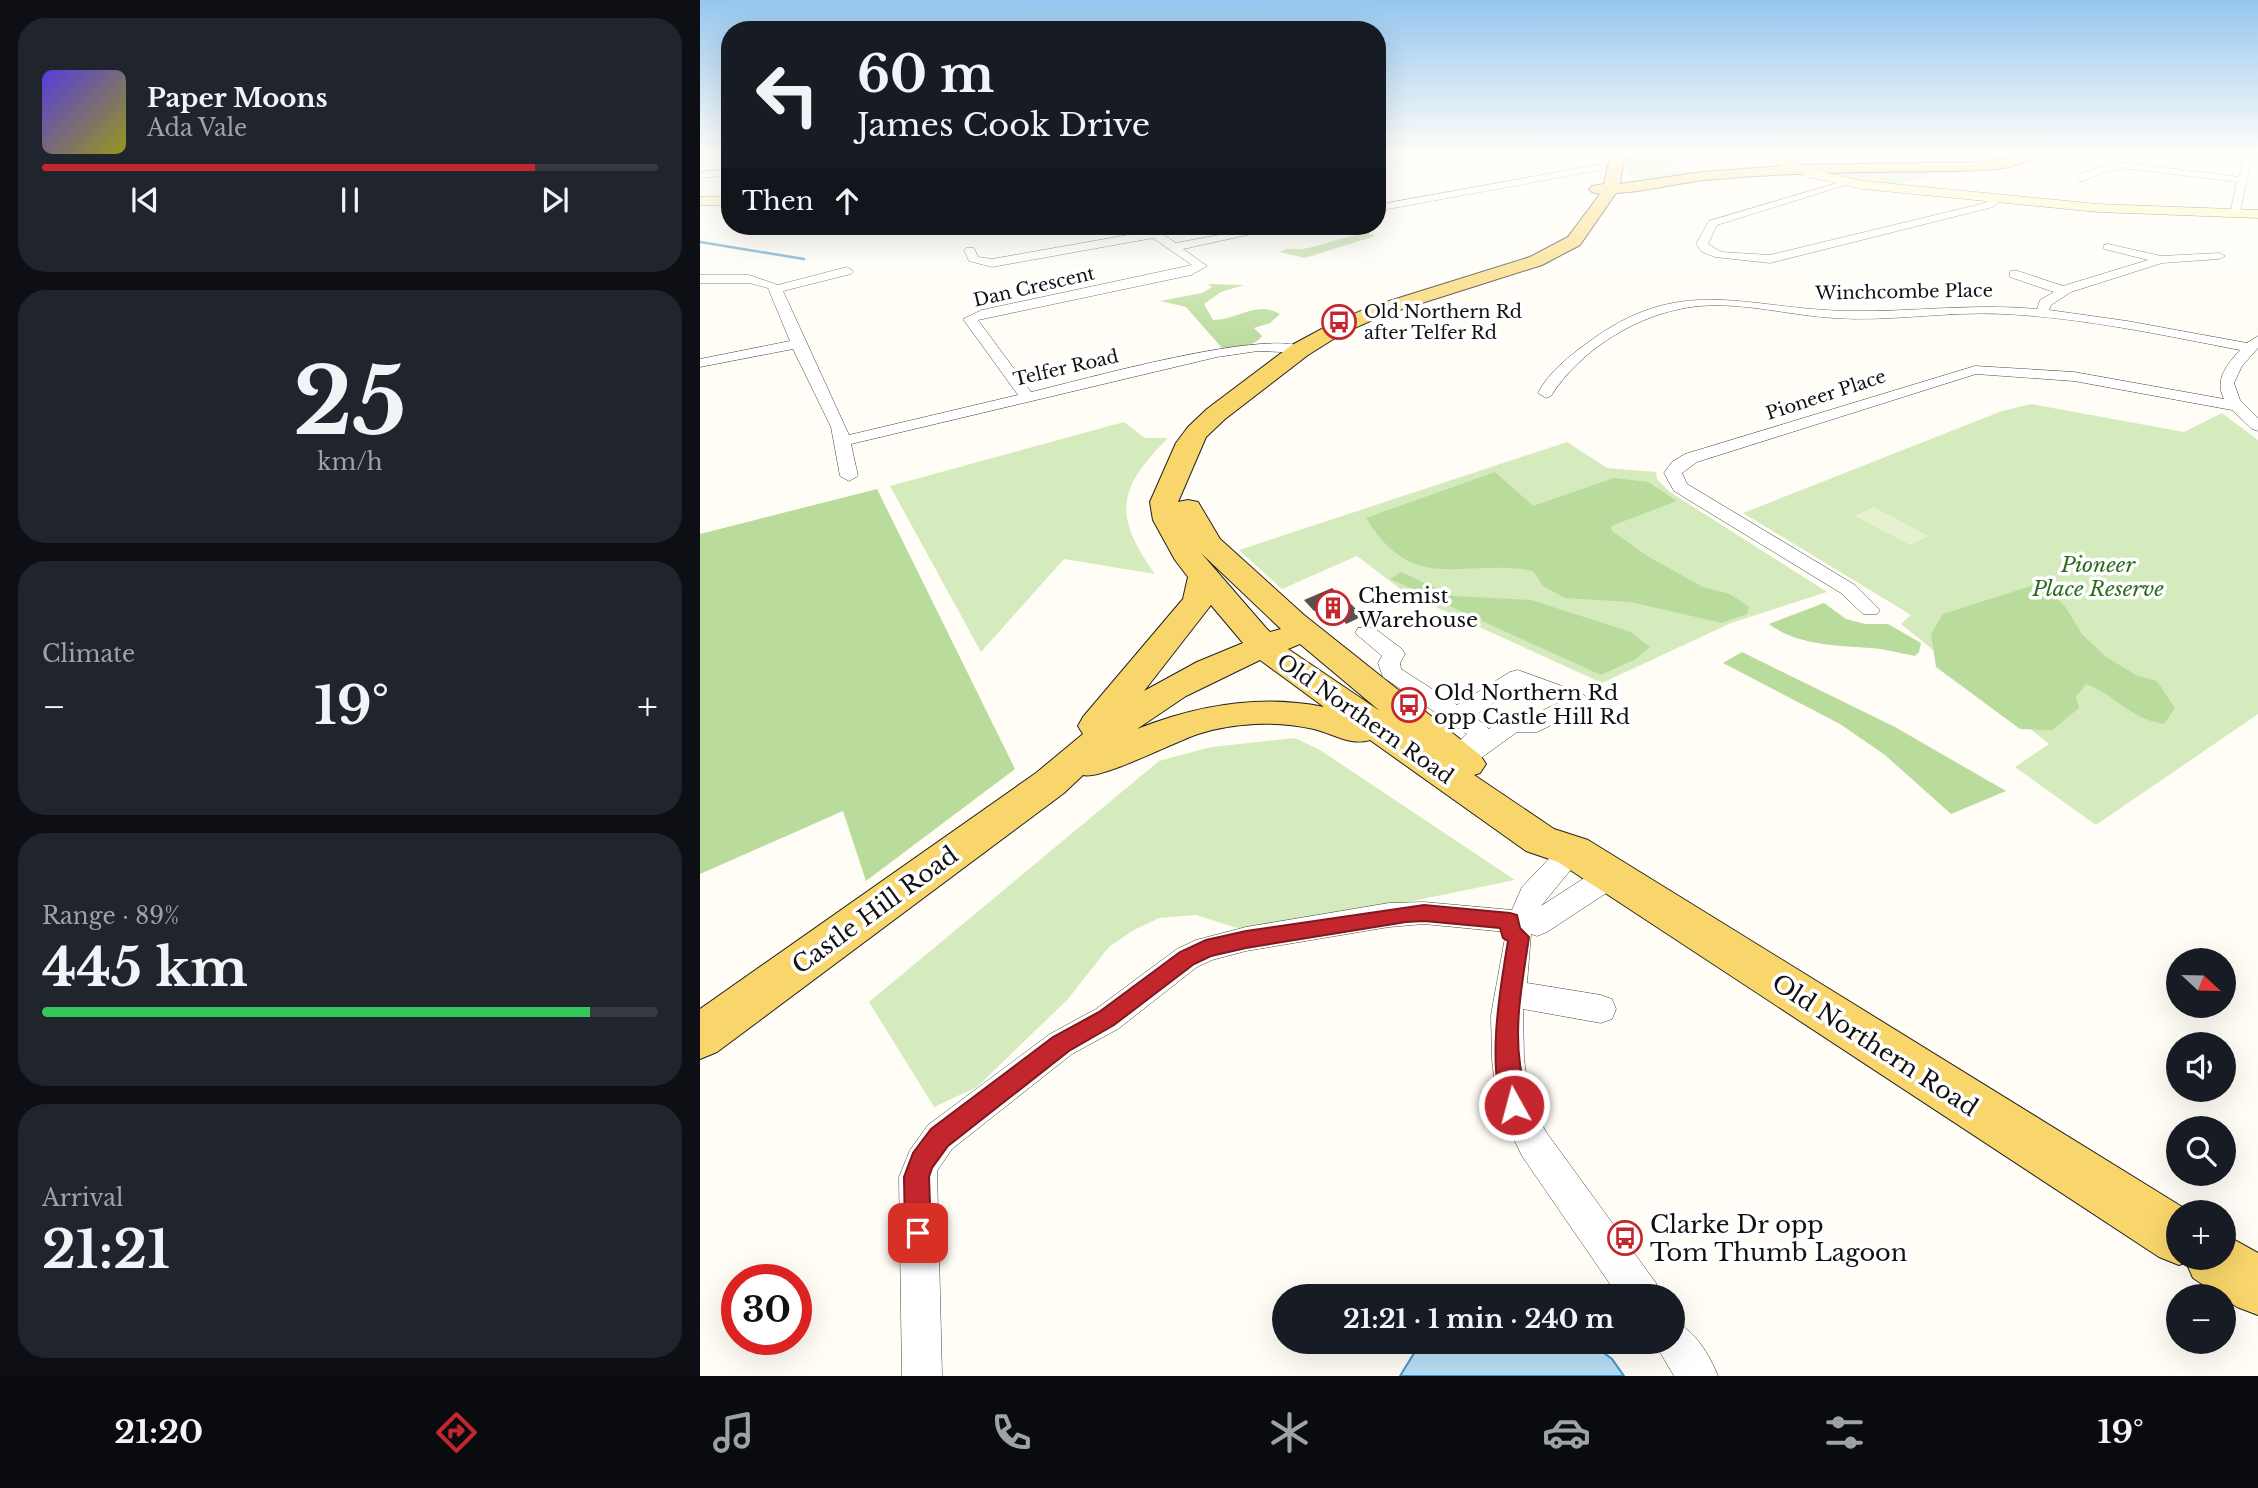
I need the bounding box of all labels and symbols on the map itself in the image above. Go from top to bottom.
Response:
street label: Dan Crescent [971,262,1097,312]
street label: Winchcombe Place [1814,279,1993,305]
place label: Old Northern Rd after Telfer Rd [1364,301,1522,344]
bus stop icon: Old Northern Rd after Telfer Rd [1320,303,1358,341]
street label: Telfer Road [1011,345,1121,391]
street label: Pioneer Place [1763,365,1889,425]
park label: Pioneer Place Reserve [2031,552,2164,602]
place label: Chemist Warehouse [1357,583,1478,633]
building icon: Chemist Warehouse [1314,589,1352,627]
street label: Old Northern Road [1272,648,1458,790]
place label: Old Northern Rd opp Castle Hill Rd [1434,680,1630,730]
bus stop icon: Old Northern Rd opp Castle Hill Rd [1390,686,1428,724]
street label: Castle Hill Road [787,840,963,980]
north arrow [2166,948,2236,1018]
street label: Old Northern Road [1767,968,1983,1122]
position arrow [1477,1068,1551,1142]
pin [888,1203,948,1263]
place label: Clarke Dr opp Tom Thumb Lagoon [1650,1210,1907,1267]
bus stop icon: Clarke Dr opp Tom Thumb Lagoon [1606,1219,1644,1257]
speed limit sign: 30 [721,1264,812,1355]

